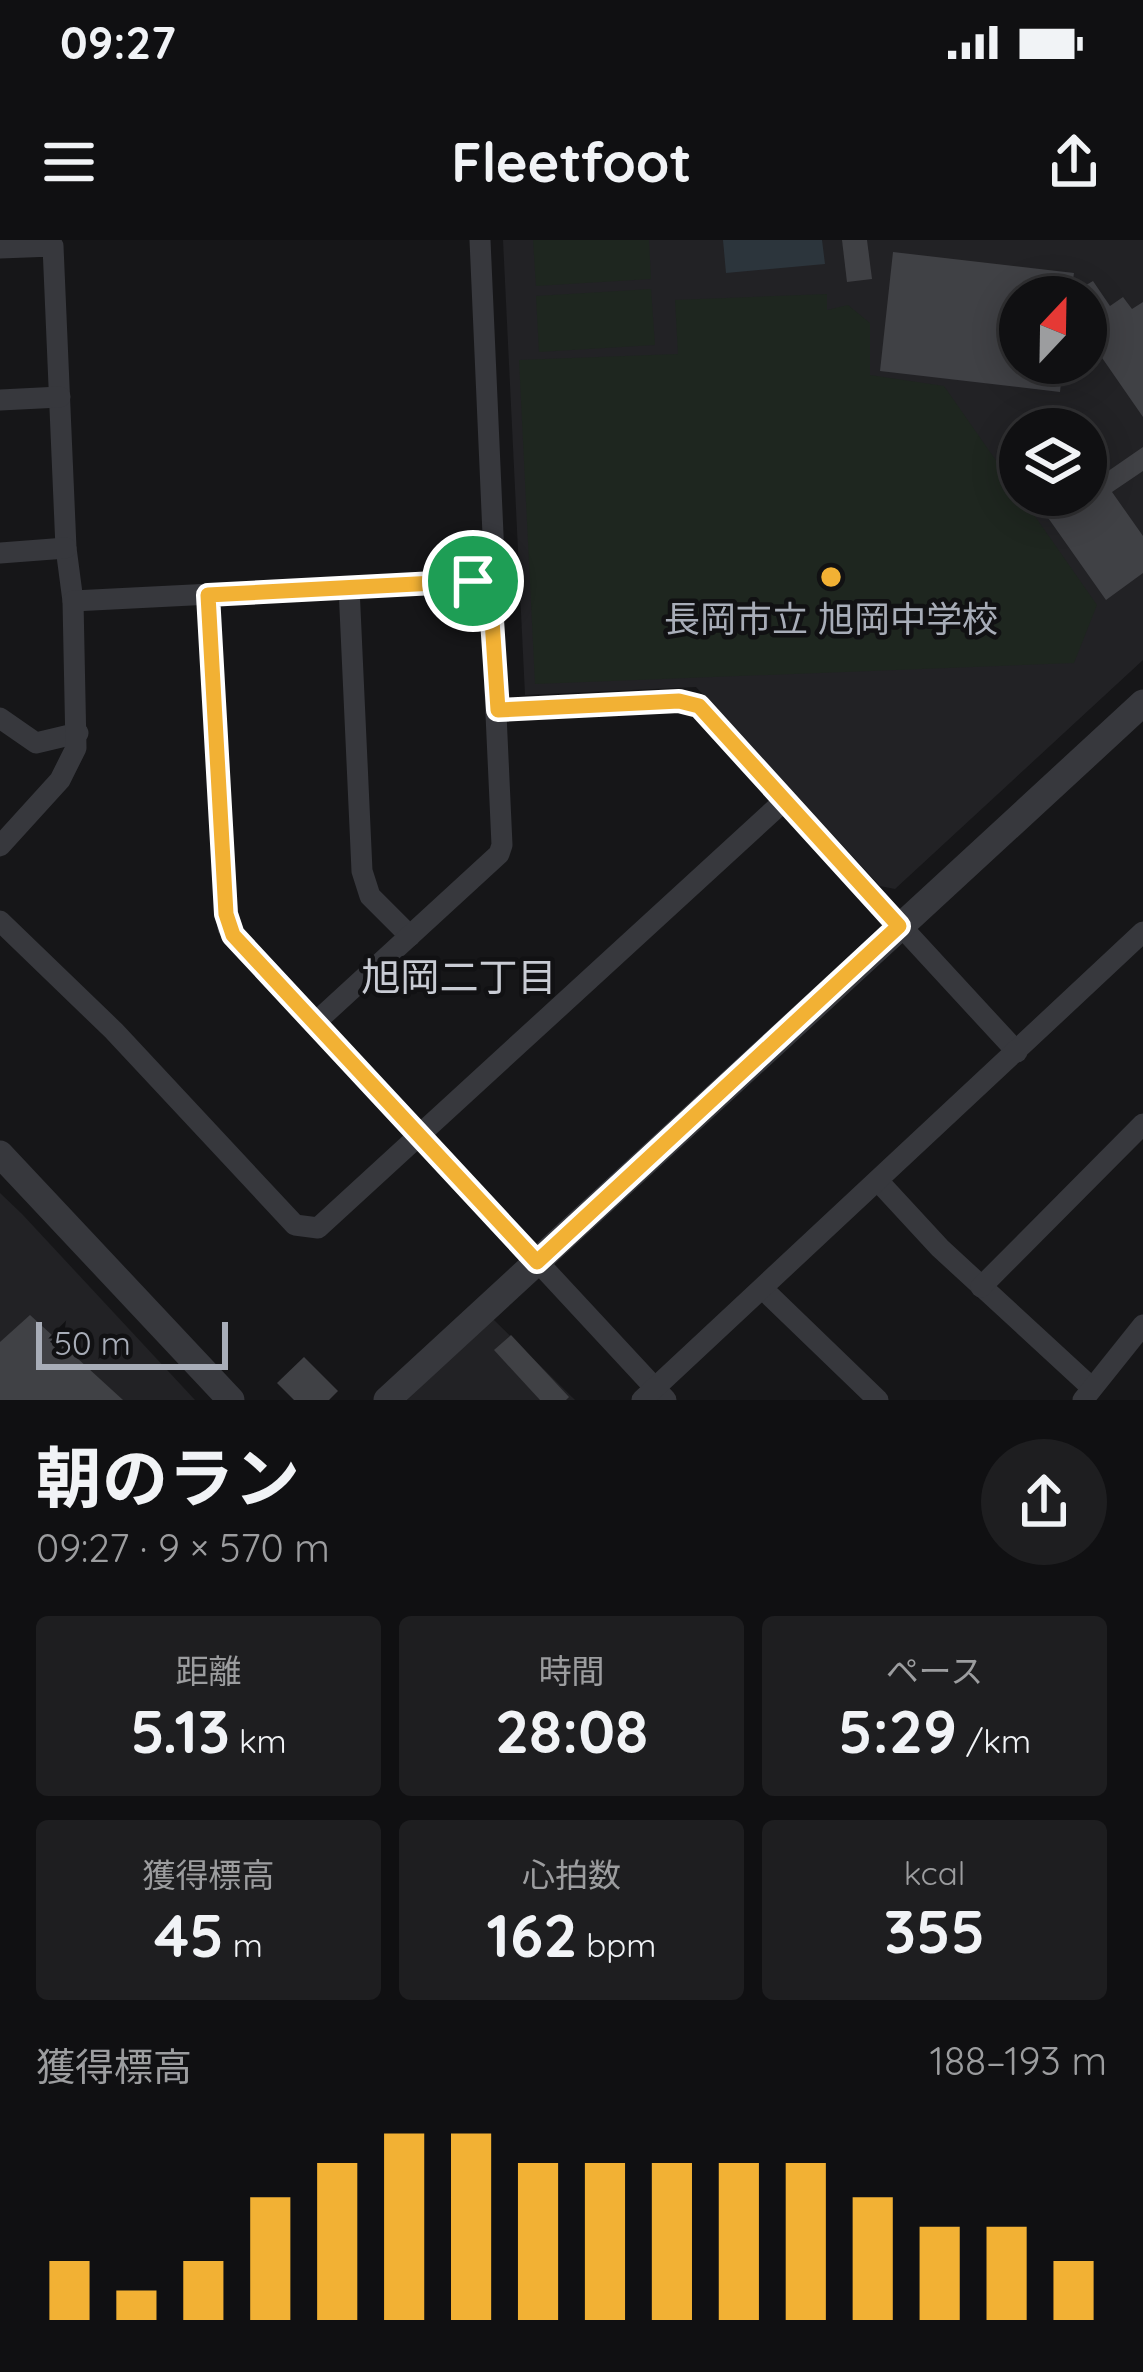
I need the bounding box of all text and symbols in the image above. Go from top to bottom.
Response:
text: 09:27 [60,14,176,70]
text: Fleetfoot [451,128,692,196]
icon: menu [36,129,102,195]
icon: share [1041,129,1107,195]
north arrow [999,276,1107,384]
map controls [999,276,1107,516]
button: layers [999,408,1107,516]
pin [422,530,524,632]
icon: arrive [440,548,506,614]
marker: 長岡市立 旭岡中学校 [818,564,844,590]
place label: 長岡市立 旭岡中学校 [664,596,998,641]
district label: 旭岡二丁目 [361,952,557,1001]
scale bar [36,1316,228,1369]
text: 50 m [54,1322,131,1363]
text: 朝のラン [36,1436,300,1519]
button: share [981,1439,1107,1565]
text: 09:27 · 9 × 570 m [36,1523,330,1572]
text: 距離 [176,1650,242,1691]
text: 時間 [539,1650,605,1691]
text: ペース [886,1650,983,1691]
text: 5.13 [130,1693,230,1768]
text: 28:08 [495,1693,648,1768]
text: 5:29 [838,1693,957,1768]
text: km [230,1720,287,1761]
text: /km [957,1720,1031,1761]
text: kcal [904,1852,965,1893]
text: 獲得標高 [143,1854,275,1895]
text: 心拍数 [522,1854,621,1895]
text: 355 [884,1893,985,1968]
text: 45 [154,1897,224,1972]
text: 162 [487,1897,577,1972]
text: m [224,1924,263,1965]
text: bpm [577,1924,656,1965]
text: 188–193 m [930,2036,1107,2085]
text: 獲得標高 [36,2042,192,2091]

